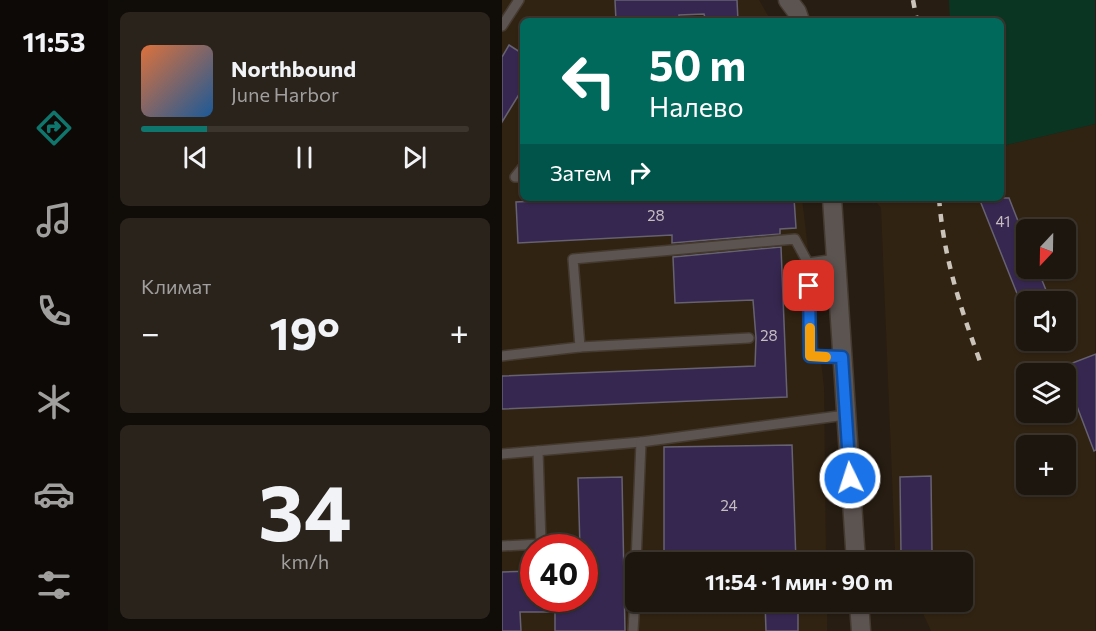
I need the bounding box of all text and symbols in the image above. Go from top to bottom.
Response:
text: 11:53 [22,25,86,58]
text: 50 m [649,38,746,90]
icon: left [550,42,628,120]
text: Northbound [231,55,356,82]
text: June Harbor [231,82,339,106]
text: Налево [649,90,744,123]
icon: directions [33,107,75,149]
icon: previous [179,141,212,174]
icon: pause [288,141,321,174]
icon: next [398,141,431,174]
icon: right [623,156,656,189]
text: Затем [550,159,611,186]
icon: music [33,199,75,241]
house number: 28 [647,206,665,224]
house number: 41 [996,212,1010,230]
north arrow [1016,219,1076,279]
map controls [1016,219,1076,495]
pin [783,260,834,311]
icon: arrive [792,269,825,302]
text: Климат [141,274,211,298]
icon: phone [33,290,75,332]
button: sound [1016,291,1076,351]
text: 19° [269,304,340,359]
text: − [141,311,160,352]
text: + [450,311,469,352]
house number: 28 [760,326,778,344]
button: layers [1016,363,1076,423]
icon: climate [33,381,75,423]
button: + [1016,435,1076,495]
position arrow [818,446,882,510]
text: 34 [258,462,352,557]
icon: car [33,473,75,515]
house number: 24 [720,496,738,514]
speed limit sign: 40 [520,534,598,612]
text: km/h [281,549,329,573]
icon: filters [33,564,75,606]
text: 11:54 · 1 мин · 90 m [705,568,893,595]

